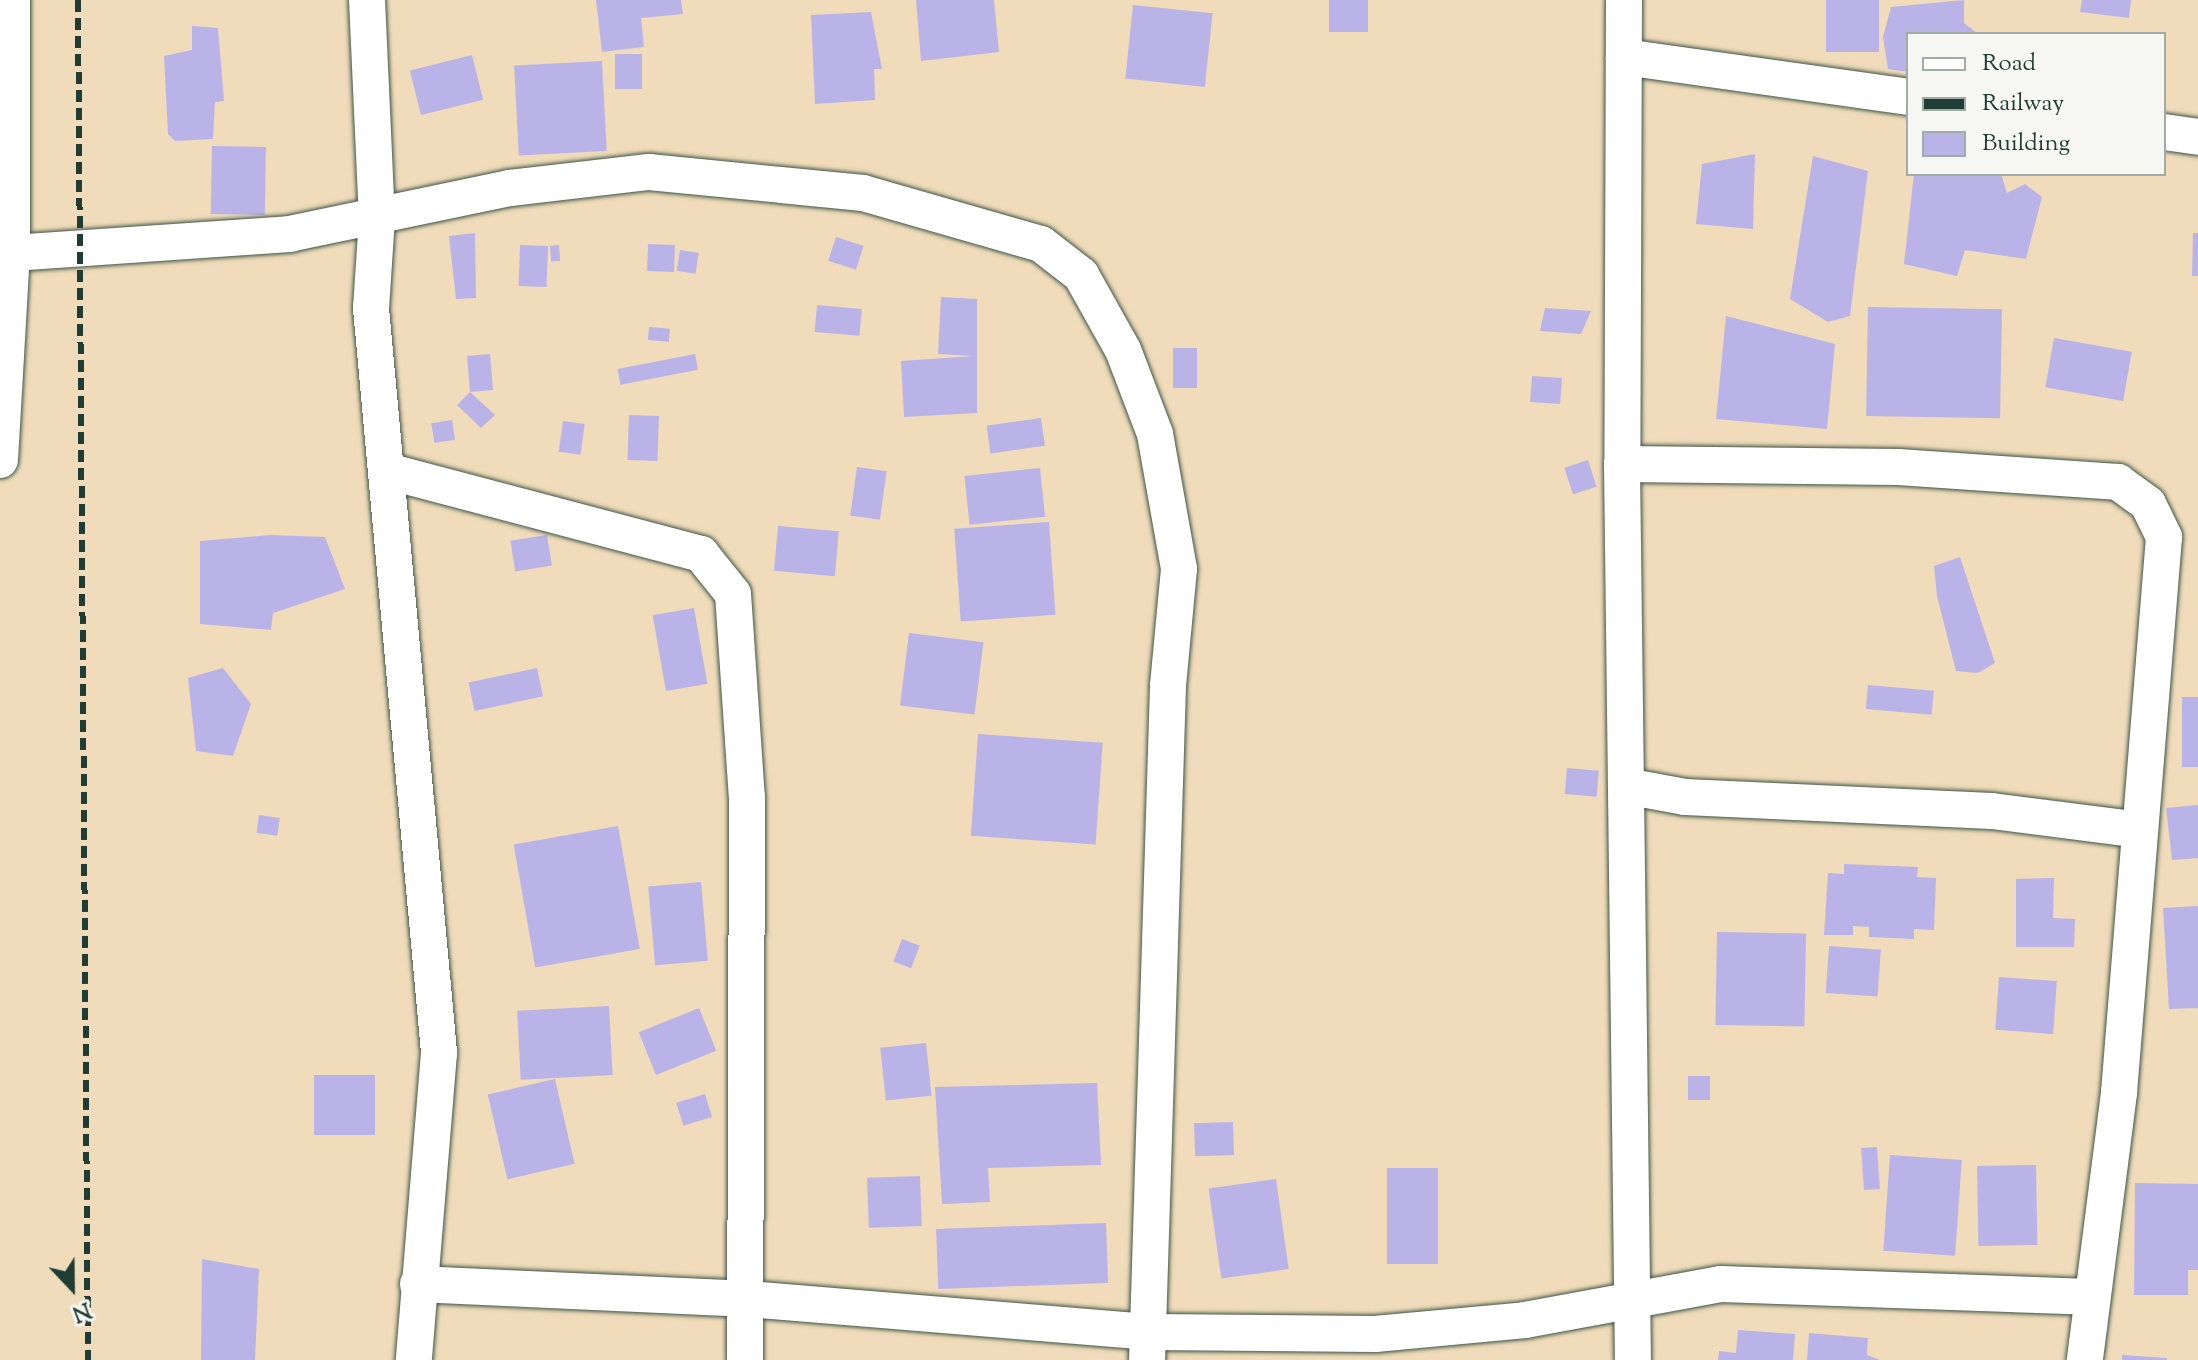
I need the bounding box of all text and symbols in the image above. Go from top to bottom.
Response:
legend [1906,32,2166,176]
text: Road [1982,47,2036,81]
text: Railway [1982,87,2064,121]
text: Building [1982,127,2070,161]
north arrow [32,1248,112,1328]
text: N [67,1292,95,1328]

